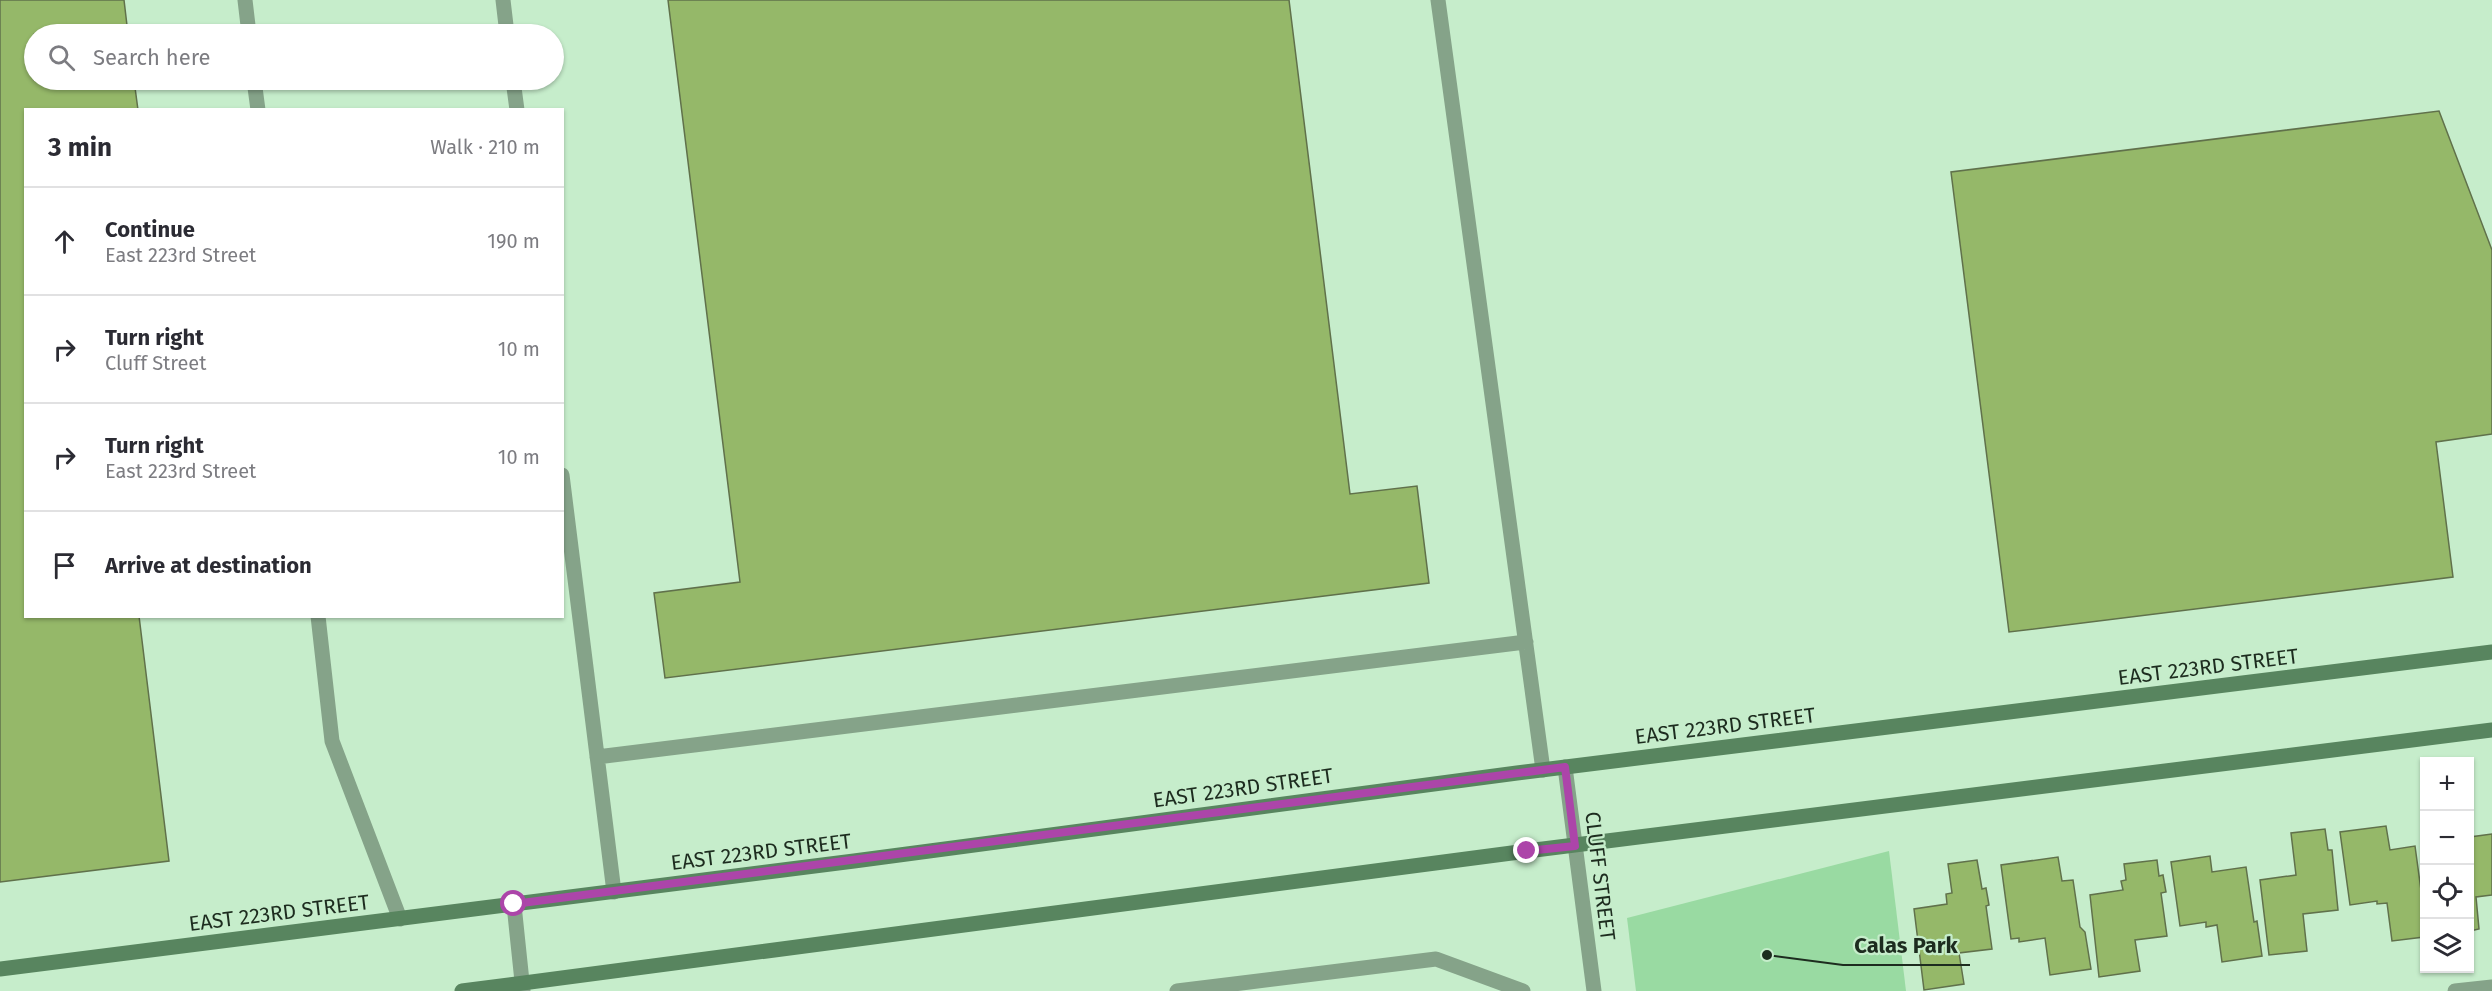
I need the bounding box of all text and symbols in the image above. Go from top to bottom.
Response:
search box [24,24,564,90]
icon: search [45,41,78,74]
text: Search here [93,44,211,71]
text: 3 min [48,132,112,163]
text: Walk · 210 m [430,135,540,159]
text: Continue [105,216,195,243]
icon: ahead [48,225,81,258]
text: 190 m [487,229,540,253]
text: East 223rd Street [105,243,256,267]
text: Turn right [105,324,204,351]
icon: right [48,333,81,366]
text: 10 m [498,337,540,361]
text: Cluff Street [105,351,206,375]
text: Turn right [105,432,204,459]
icon: right [48,441,81,474]
text: 10 m [498,445,540,469]
text: East 223rd Street [105,459,256,483]
icon: arrive [48,549,81,582]
text: Arrive at destination [105,552,312,579]
street label: EAST 223RD STREET [2116,643,2300,691]
street label: EAST 223RD STREET [1633,702,1817,750]
map controls [2420,757,2474,973]
button: + [2420,757,2474,811]
street label: EAST 223RD STREET [1151,762,1335,814]
street label: CLUFF STREET [1579,810,1621,942]
button: − [2420,811,2474,865]
street label: EAST 223RD STREET [669,828,853,876]
route end [1513,837,1539,863]
button: locate [2420,865,2474,919]
street label: EAST 223RD STREET [187,889,371,937]
route start [500,890,526,916]
button: layers [2420,919,2474,973]
callout: Calas Park [1843,925,1970,965]
text: Calas Park [1854,932,1959,959]

